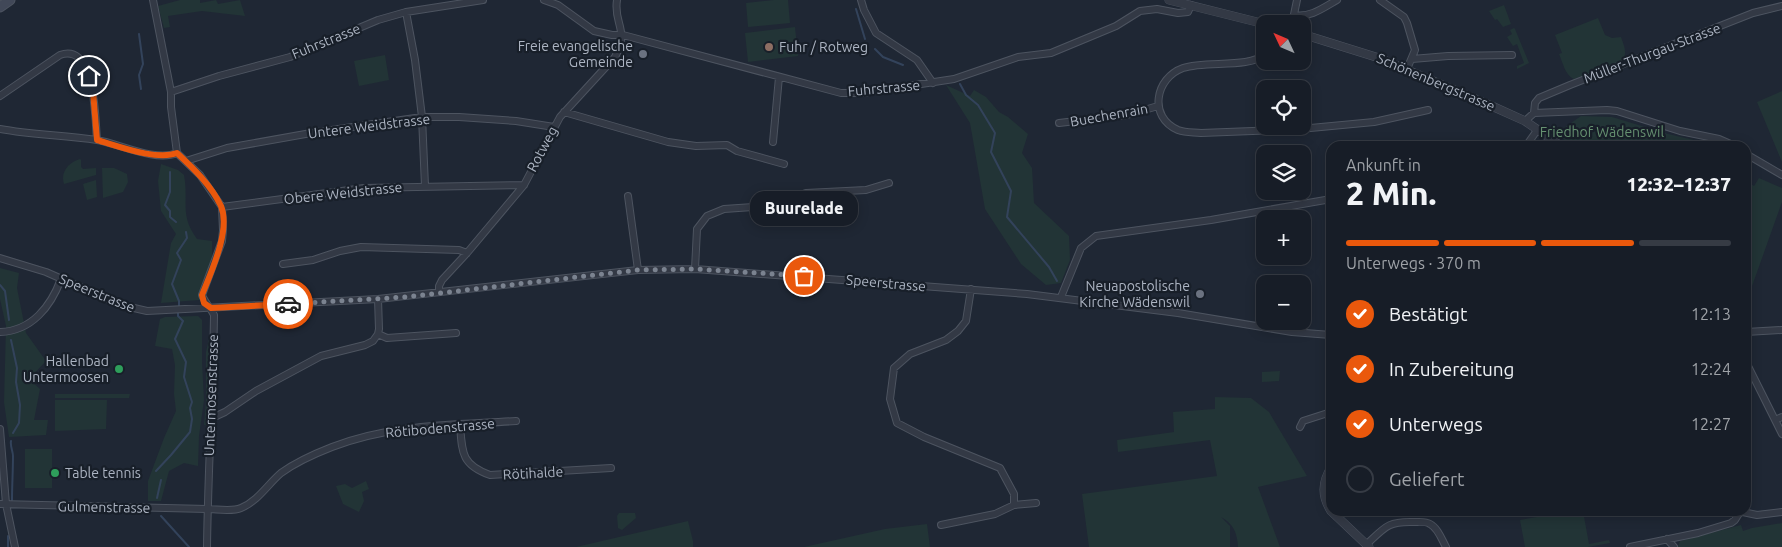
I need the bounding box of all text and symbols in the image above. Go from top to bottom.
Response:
north arrow [1256,15,1311,70]
map controls [1256,15,1311,330]
street label: Müller-Thurgau-Strasse [1581,19,1723,87]
street label: Fuhrstrasse [289,20,363,62]
place label: Freie evangelische Gemeinde [518,38,633,70]
place label: Fuhr / Rotweg [779,39,868,55]
marker: Fuhr / Rotweg [763,41,775,53]
marker: Freie evangelische Gemeinde [637,48,649,60]
street label: Schönenbergstrasse [1374,50,1498,114]
pin [68,55,110,97]
icon: home [75,62,103,90]
street label: Fuhrstrasse [847,77,921,99]
button: locate [1256,80,1311,135]
street label: Buechenrain [1069,100,1149,130]
street label: Untere Weidstrasse [307,111,431,141]
street label: Rotweg [523,124,561,174]
park label: Friedhof Wädenswil [1540,124,1664,140]
button: layers [1256,145,1311,200]
text: Ankunft in [1346,156,1421,174]
text: 12:32–12:37 [1626,173,1731,195]
text: 2 Min. [1346,175,1436,211]
street label: Obere Weidstrasse [283,179,403,207]
callout: Buurelade [750,191,858,226]
text: Buurelade [765,199,843,217]
button: + [1256,210,1311,265]
text: Unterwegs · 370 m [1346,254,1481,272]
pin [783,255,825,297]
icon: bag [790,262,818,290]
street label: Speerstrasse [57,271,137,315]
street label: Speerstrasse [845,272,927,294]
button: − [1256,275,1311,330]
place label: Neuapostolische Kirche Wädenswil [1079,278,1190,310]
courier [263,279,313,329]
marker: Neuapostolische Kirche Wädenswil [1194,288,1206,300]
icon: car [274,290,302,318]
icon: check [1346,300,1374,328]
text: Bestätigt [1389,303,1467,325]
text: 12:13 [1691,305,1731,323]
street label: Untermosenstrasse [201,334,221,456]
place label: Hallenbad Untermoosen [23,353,109,385]
icon: check [1346,355,1374,383]
text: In Zubereitung [1389,358,1515,380]
text: 12:24 [1691,360,1731,378]
marker: Hallenbad Untermoosen [113,363,125,375]
icon: check [1346,410,1374,438]
text: Unterwegs [1389,413,1483,435]
street label: Rötibodenstrasse [384,415,496,441]
text: 12:27 [1691,415,1731,433]
street label: Rötihalde [502,463,564,483]
place label: Table tennis [65,465,141,481]
marker: Table tennis [49,467,61,479]
text: Geliefert [1389,468,1465,490]
street label: Gulmenstrasse [58,498,150,516]

